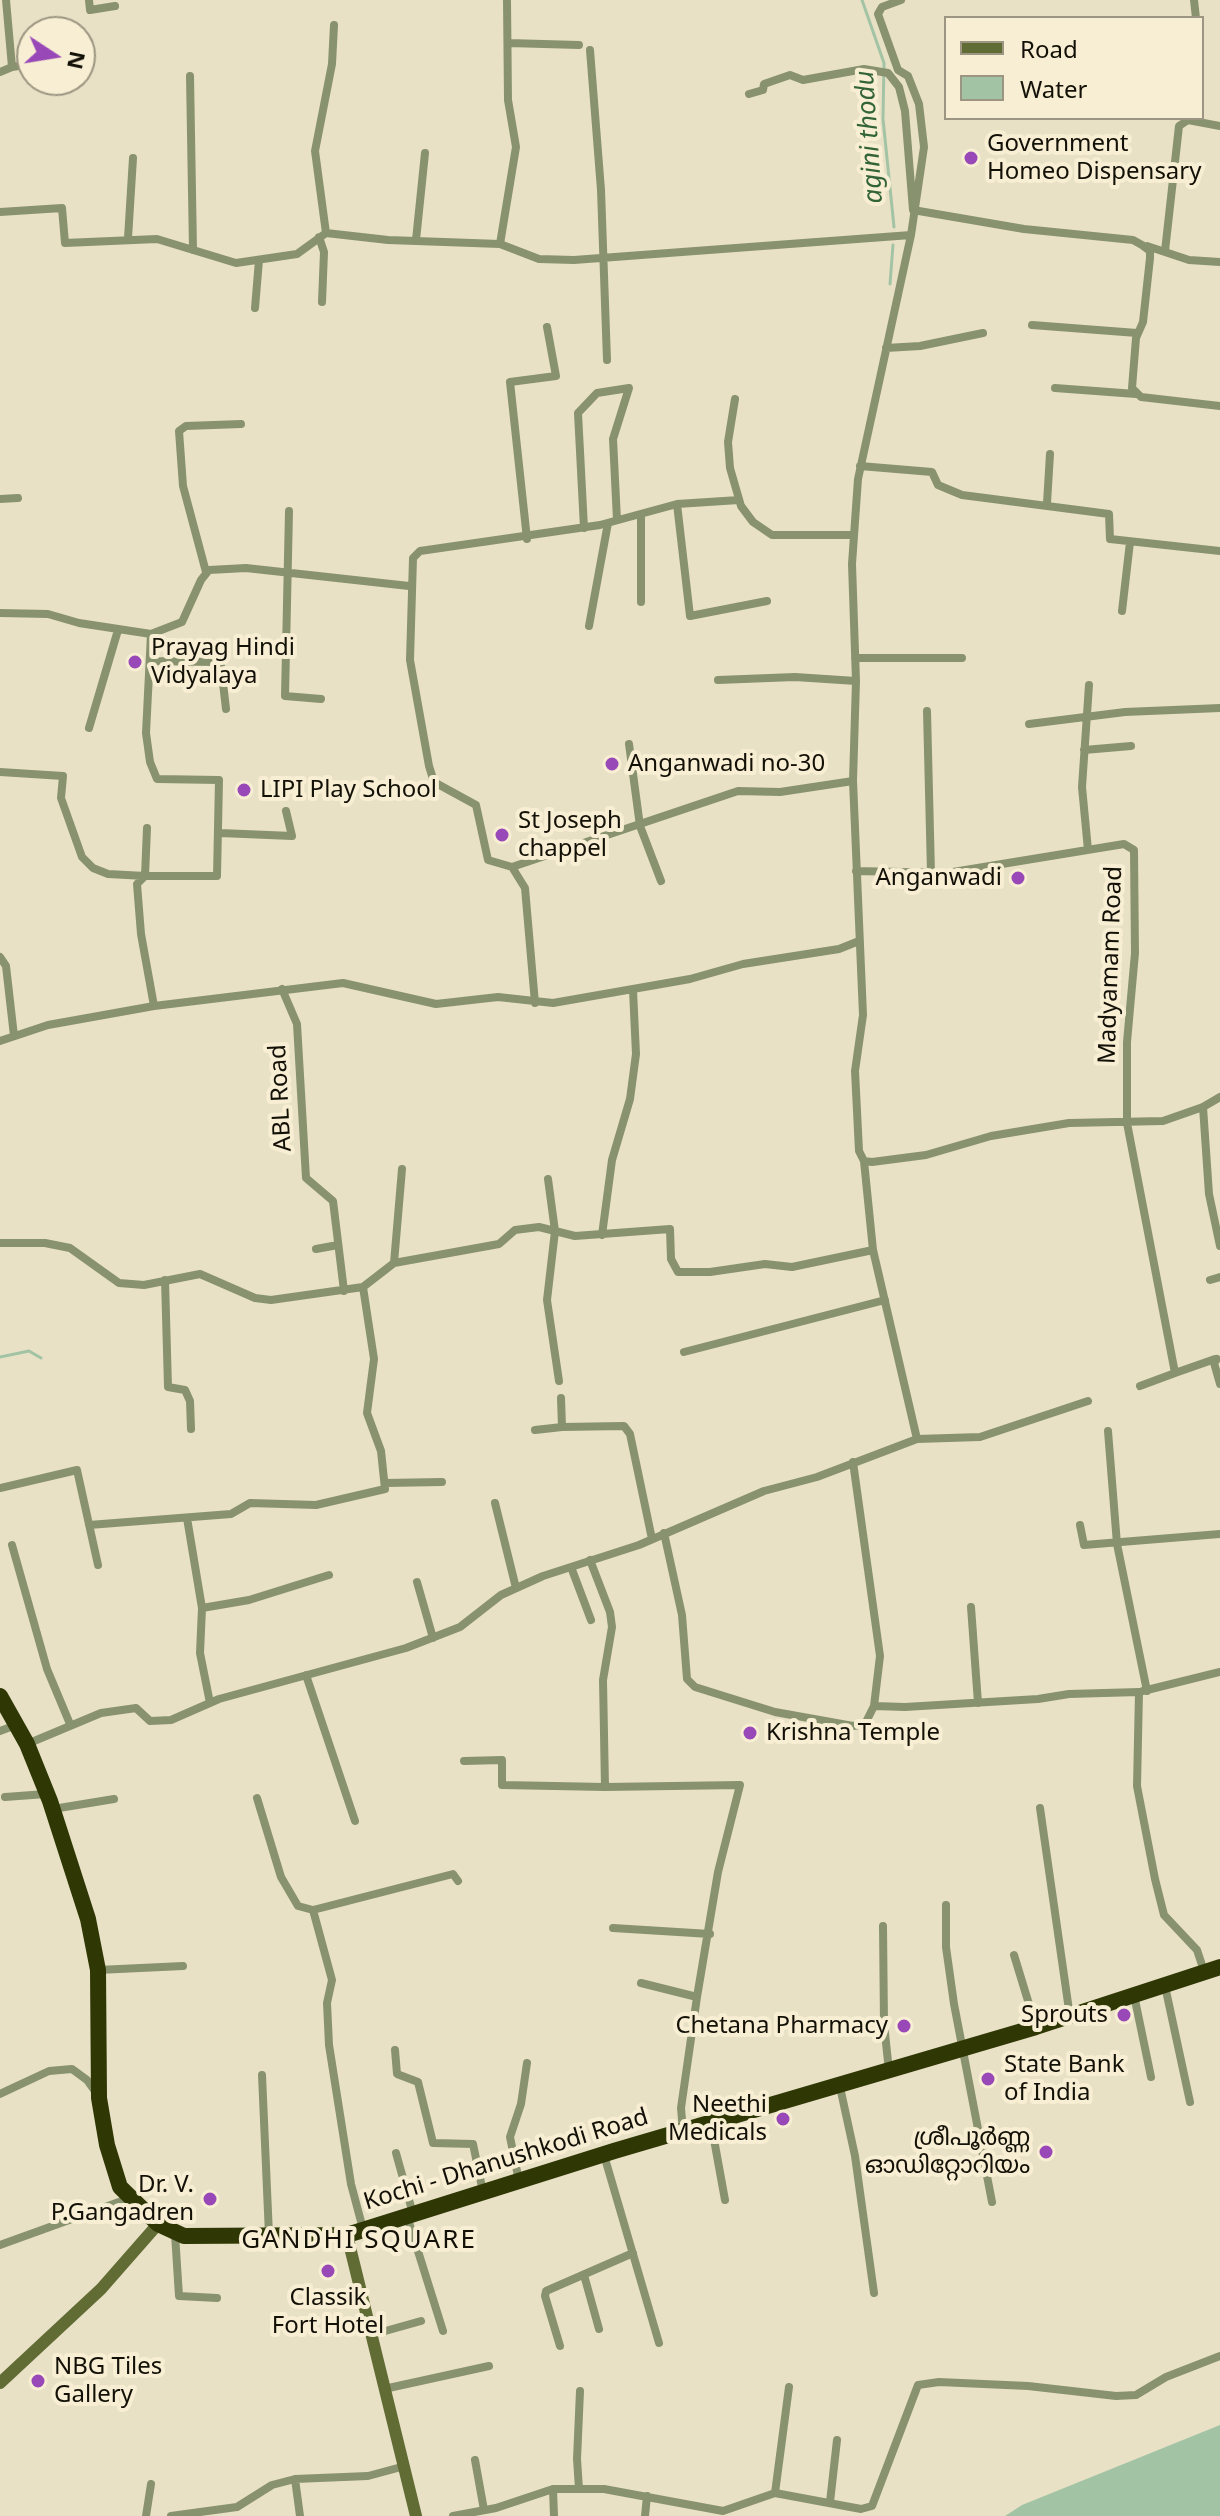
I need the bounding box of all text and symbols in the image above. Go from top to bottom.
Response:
north arrow [16,16,96,96]
legend [944,16,1204,120]
text: Road [1020,32,1078,65]
text: N [61,49,94,72]
water label: agini thodu [850,69,890,205]
text: Water [1020,72,1087,105]
place label: Government Homeo Dispensary [987,130,1201,186]
marker: Government Homeo Dispensary [962,149,980,167]
place label: Prayag Hindi Vidyalaya [151,634,295,690]
marker: Prayag Hindi Vidyalaya [126,653,144,671]
place label: Anganwadi no-30 [628,750,825,778]
marker: Anganwadi no-30 [603,755,621,773]
place label: LIPI Play School [260,776,437,804]
marker: LIPI Play School [235,781,253,799]
place label: St Joseph chappel [518,807,622,863]
marker: St Joseph chappel [493,826,511,844]
place label: Anganwadi [875,864,1002,892]
street label: Madyamam Road [1093,866,1129,1064]
marker: Anganwadi [1009,869,1027,887]
street label: ABL Road [264,1044,298,1152]
place label: Krishna Temple [766,1719,940,1747]
marker: Krishna Temple [741,1724,759,1742]
place label: Sprouts [1021,2001,1108,2029]
marker: Sprouts [1115,2006,1133,2024]
place label: Chetana Pharmacy [675,2012,888,2040]
marker: Chetana Pharmacy [895,2017,913,2035]
place label: State Bank of India [1004,2051,1124,2107]
marker: State Bank of India [979,2070,997,2088]
place label: Neethi Medicals [668,2091,767,2147]
street label: Kochi - Dhanushkodi Road [360,2103,652,2217]
marker: Neethi Medicals [774,2110,792,2128]
place label: ശ്രീപൂർണ്ണ ഓഡിറ്റോറിയം [865,2124,1030,2180]
marker: ശ്രീപൂർണ്ണ ഓഡിറ്റോറിയം [1037,2143,1055,2161]
place label: Dr. V. P.Gangadren [51,2171,194,2227]
marker: Dr. V. P.Gangadren [201,2190,219,2208]
district label: GANDHI SQUARE [241,2225,477,2257]
marker: Classik Fort Hotel [319,2262,337,2280]
place label: Classik Fort Hotel [272,2284,384,2340]
place label: NBG Tiles Gallery [54,2353,162,2409]
marker: NBG Tiles Gallery [29,2372,47,2390]

